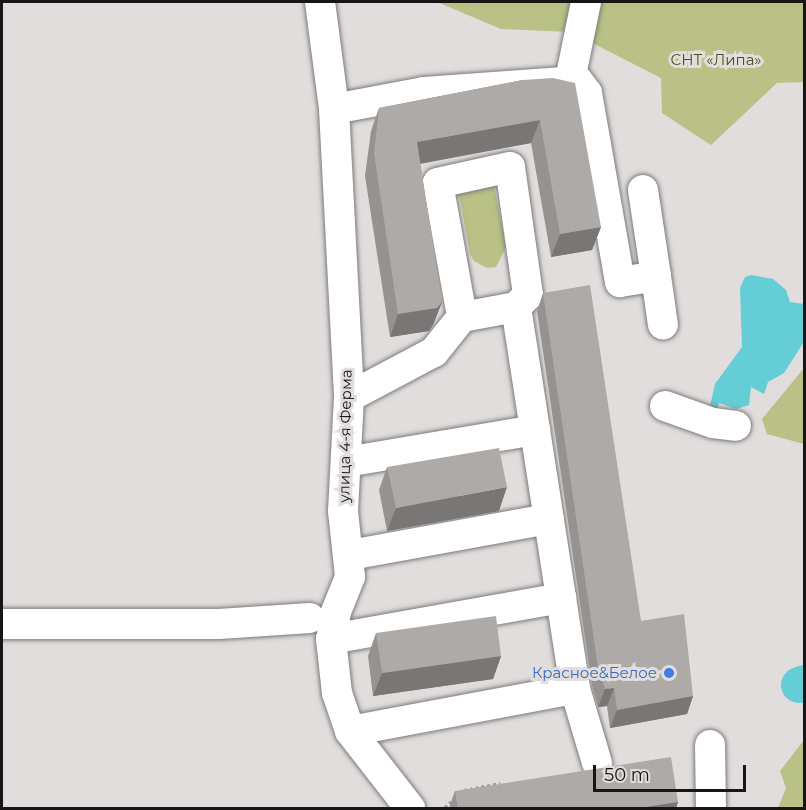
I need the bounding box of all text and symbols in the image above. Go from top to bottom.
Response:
park label: СНТ «Липа» [670,51,762,69]
street label: улица 4-я Ферма [335,369,355,503]
place label: Красное&Белое [532,664,657,682]
marker: Красное&Белое [662,666,676,680]
scale bar [596,753,749,791]
text: 50 m [604,764,650,786]

